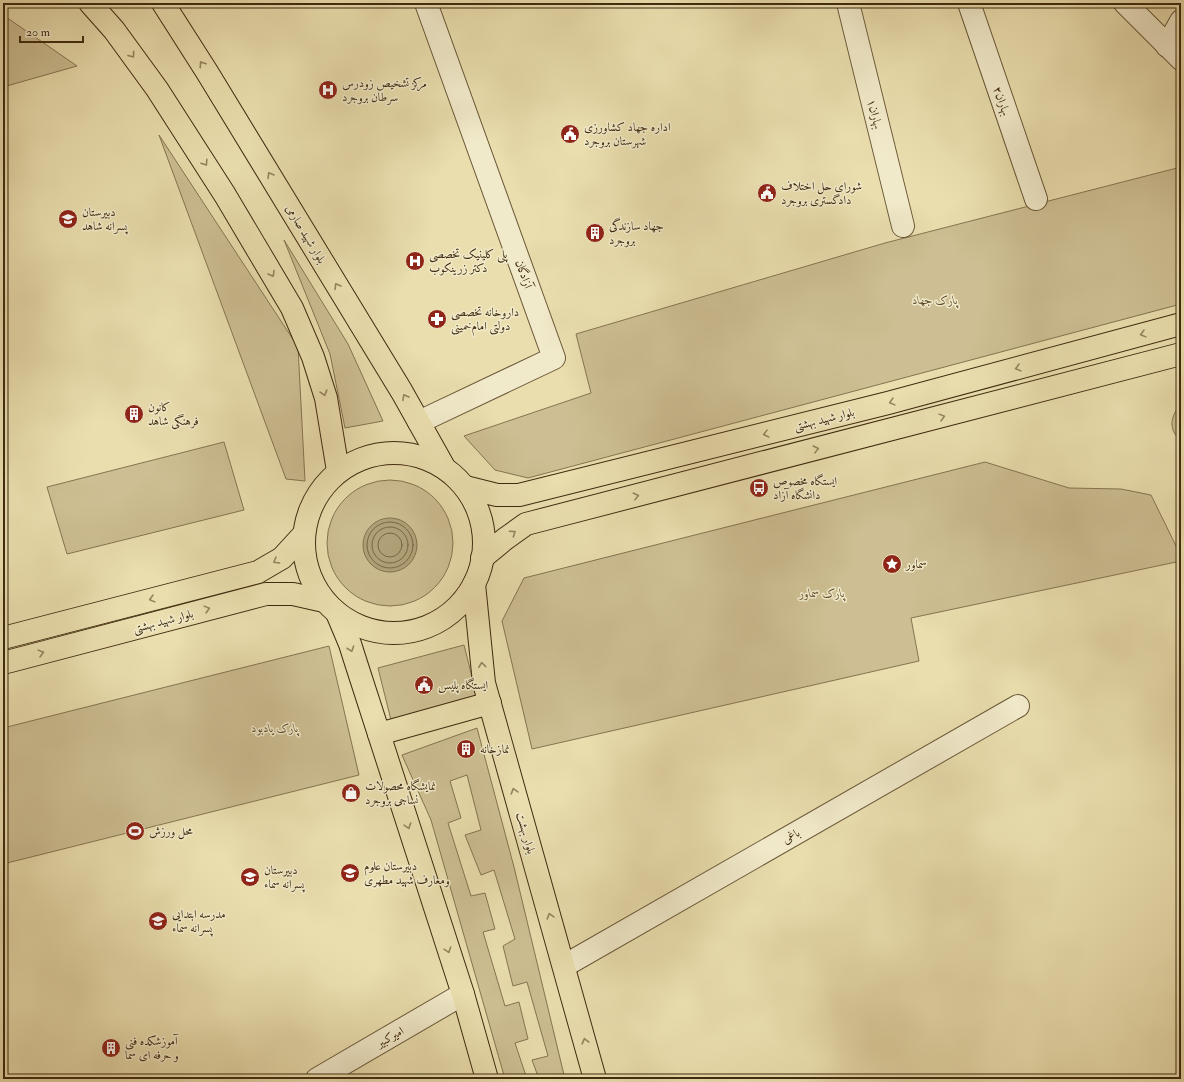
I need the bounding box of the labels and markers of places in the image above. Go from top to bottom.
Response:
place label: مرکز تشخیص زودرس سرطان بروجرد [342,76,427,105]
hospital icon: مرکز تشخیص زودرس سرطان بروجرد [317,79,339,101]
place label: اداره جهاد کشاورزی شهرستان بروجرد [584,120,671,149]
public building icon: اداره جهاد کشاورزی شهرستان بروجرد [559,123,581,145]
place label: شورای حل اختلاف دادگستری بروجرد [781,179,862,208]
public building icon: شورای حل اختلاف دادگستری بروجرد [756,182,778,204]
place label: دبیرستان پسرانه شاهد [82,205,129,235]
school or university icon: دبیرستان پسرانه شاهد [57,208,79,230]
place label: جهاد سازندگی بروجرد [609,217,664,248]
building icon: جهاد سازندگی بروجرد [584,222,606,244]
place label: پلی کلینیک تخصصی دکتر زرینکوب [429,247,508,276]
hospital icon: پلی کلینیک تخصصی دکتر زرینکوب [404,250,426,272]
place label: داروخانه تخصصی دولتی امام‌خمینی [451,305,519,337]
pharmacy icon: داروخانه تخصصی دولتی امام‌خمینی [426,308,448,330]
place label: کانون فرهنگی شاهد [148,400,199,430]
building icon: کانون فرهنگی شاهد [123,403,145,425]
place label: ایستگاه مخصوص دانشگاه آزاد [773,473,838,503]
bus stop icon: ایستگاه مخصوص دانشگاه آزاد [748,477,770,499]
place icon: سماور [881,553,903,575]
place label: سماور [905,557,927,572]
public building icon: ایستگاه پلیس [413,674,435,696]
place label: ایستگاه پلیس [438,677,489,694]
building icon: نمازخانه [455,738,477,760]
place label: نمازخانه [480,742,510,757]
place label: نمایشگاه محصولات نساجی بروجرد [365,778,436,808]
shop icon: نمایشگاه محصولات نساجی بروجرد [340,782,362,804]
sports icon: محل ورزش [124,820,146,842]
place label: محل ورزش [149,824,194,840]
place label: دبیرستان علوم ومعارف شهید مطهری [364,859,450,888]
school or university icon: دبیرستان علوم ومعارف شهید مطهری [339,862,361,884]
place label: دبیرستان پسرانه سماء [264,863,306,893]
school or university icon: دبیرستان پسرانه سماء [239,866,261,888]
place label: مدرسه ابتدایی پسرانه سماء [172,907,226,937]
school or university icon: مدرسه ابتدایی پسرانه سماء [147,910,169,932]
place label: آموزشکده فنی و حرفه ای سما [125,1033,179,1063]
building icon: آموزشکده فنی و حرفه ای سما [100,1037,122,1059]

